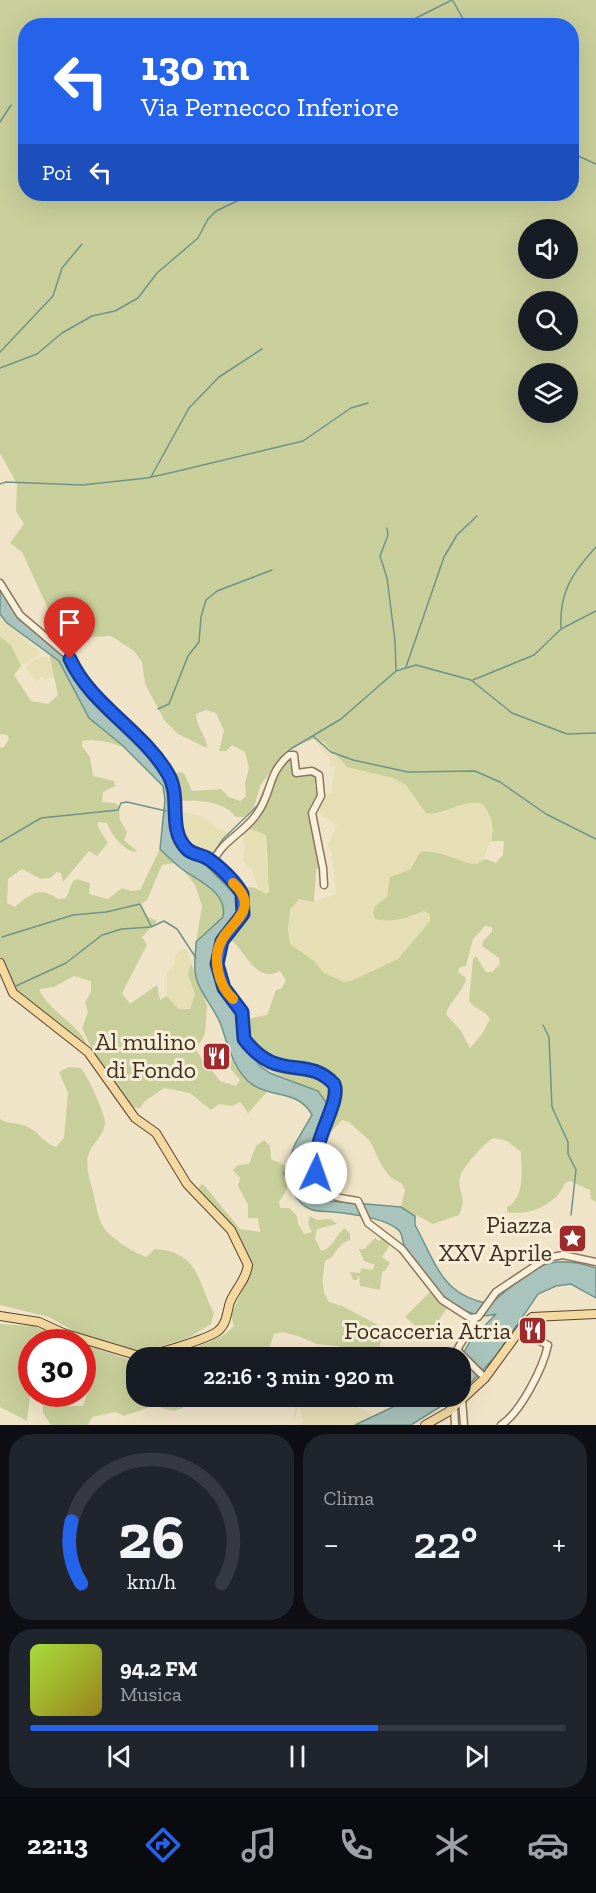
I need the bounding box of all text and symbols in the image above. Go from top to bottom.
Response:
text: 130 m [141,40,249,91]
icon: left [42,42,120,120]
text: Via Pernecco Inferiore [141,91,399,123]
icon: left [84,156,117,189]
text: Poi [42,159,72,186]
map controls [518,219,578,423]
button: sound [518,219,578,279]
button: search [518,291,578,351]
button: layers [518,363,578,423]
pin [44,597,95,659]
icon: arrive [53,606,86,639]
place label: Al mulino di Fondo [95,1027,196,1084]
restaurant icon: Al mulino di Fondo [201,1040,233,1072]
position arrow [284,1141,348,1205]
place label: Piazza XXV Aprile [439,1210,552,1267]
place icon: Piazza XXV Aprile [557,1223,589,1255]
restaurant icon: Focacceria Atria [516,1315,548,1347]
place label: Focacceria Atria [344,1316,511,1345]
speed limit sign: 30 [18,1329,96,1407]
text: 22:16 · 3 min · 920 m [203,1363,394,1390]
text: Clima [324,1486,374,1510]
text: 26 [118,1499,185,1574]
text: 22° [413,1516,478,1570]
text: − [324,1524,339,1563]
text: + [552,1524,566,1563]
text: km/h [127,1569,176,1594]
text: 94.2 FM [120,1655,198,1682]
text: Musica [120,1682,182,1706]
icon: previous [103,1740,136,1773]
icon: pause [281,1740,314,1773]
icon: next [460,1740,493,1773]
icon: directions [142,1824,184,1866]
icon: music [238,1824,280,1866]
icon: phone [335,1824,377,1866]
icon: climate [431,1824,473,1866]
icon: car [527,1824,569,1866]
text: 22:13 [27,1829,88,1861]

